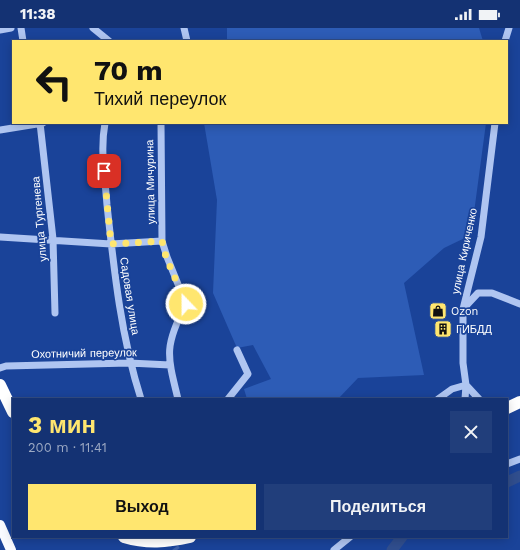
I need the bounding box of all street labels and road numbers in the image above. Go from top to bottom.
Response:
street label: улица Мичурина [143,139,158,225]
street label: улица Тургенева [29,175,50,262]
street label: улица Кириченко [449,207,480,295]
street label: Садовая улица [117,256,142,337]
street label: Охотничий переулок [31,346,137,361]

